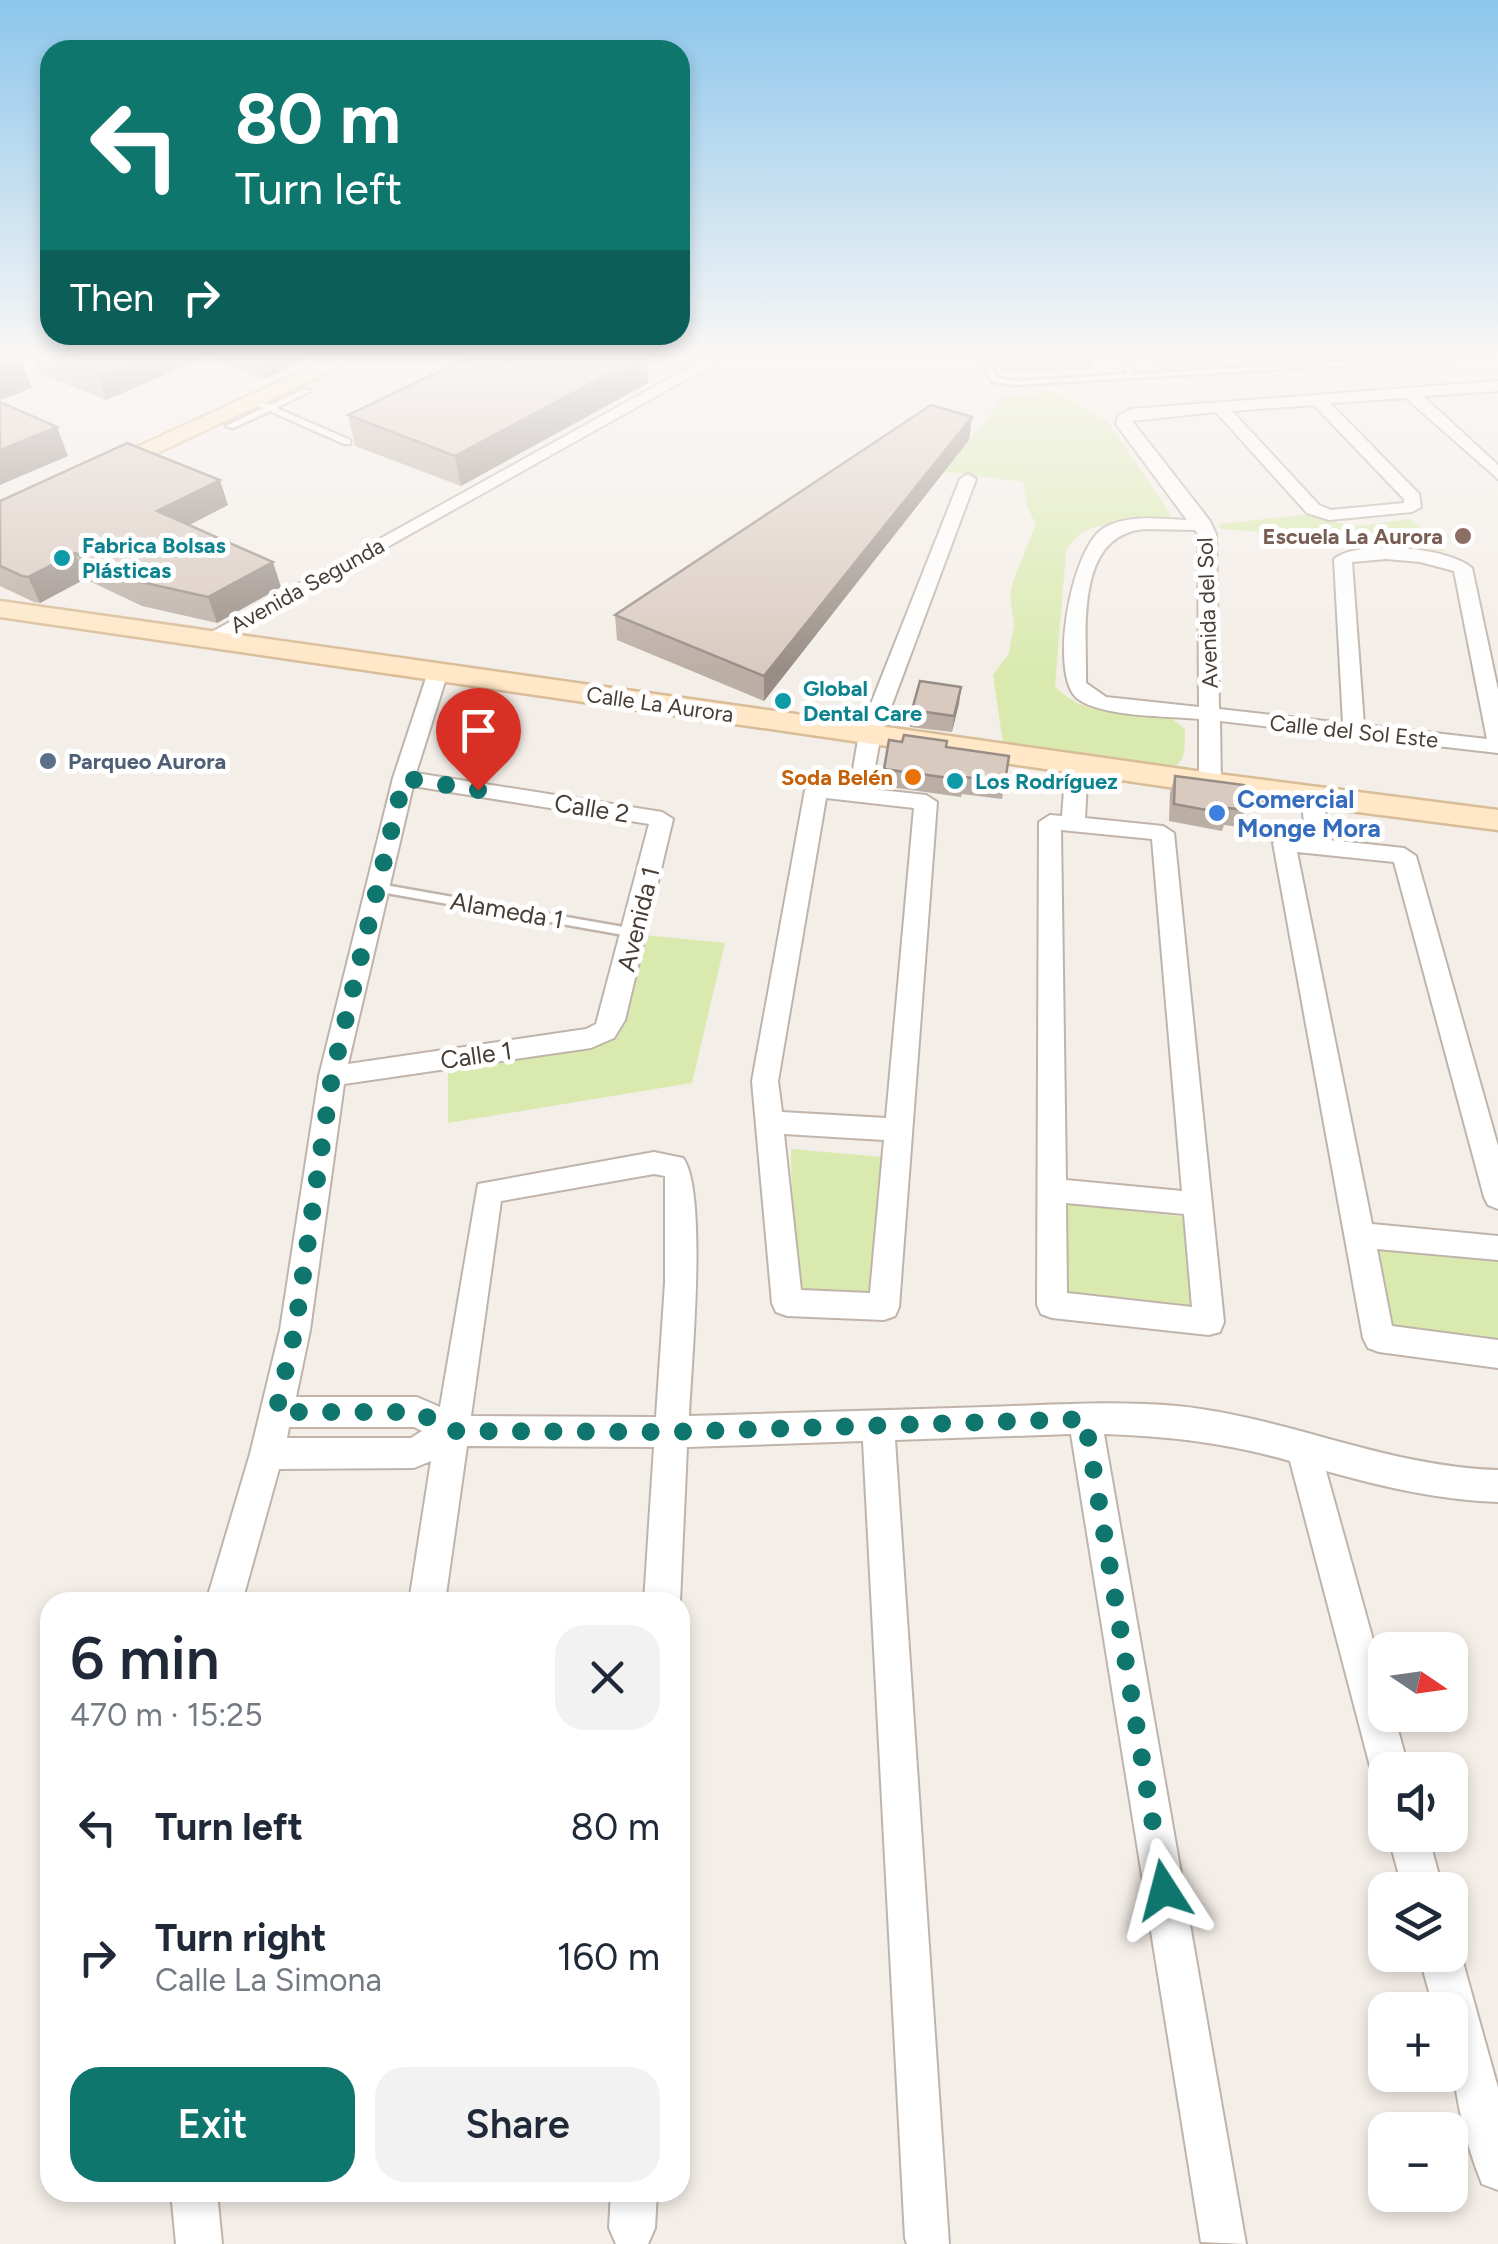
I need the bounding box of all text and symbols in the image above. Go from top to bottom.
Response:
text: 80 m [235,76,401,161]
icon: left [70,80,200,210]
text: Turn left [235,161,402,215]
icon: right [174,270,229,325]
text: Then [70,275,154,321]
place label: Escuela La Aurora [1263,523,1443,550]
marker: Escuela La Aurora [1452,525,1474,547]
place label: Fabrica Bolsas Plásticas [82,532,226,584]
street label: Avenida Segunda [226,532,389,639]
street label: Avenida del Sol [1191,537,1224,689]
marker: Fabrica Bolsas Plásticas [51,547,73,569]
place label: Global Dental Care [803,675,922,727]
street label: Calle La Aurora [585,681,735,728]
pin [436,688,521,791]
marker: Global Dental Care [772,690,794,712]
icon: arrive [451,703,506,758]
street label: Calle del Sol Este [1268,709,1440,754]
place label: Parqueo Aurora [68,748,226,775]
marker: Parqueo Aurora [37,750,59,772]
place label: Soda Belén [781,764,893,791]
marker: Soda Belén [902,766,924,788]
place label: Los Rodríguez [975,768,1118,795]
marker: Los Rodríguez [944,770,966,792]
place label: Comercial Monge Mora [1237,784,1381,843]
street label: Calle 2 [552,787,632,829]
marker: Comercial Monge Mora [1206,802,1228,824]
street label: Avenida 1 [611,864,665,974]
street label: Alameda 1 [448,885,566,935]
street label: Calle 1 [438,1035,514,1075]
text: 6 min [70,1622,220,1694]
button: close [555,1625,660,1730]
north arrow [1368,1632,1468,1732]
map controls [1368,1632,1468,2212]
text: 470 m · 15:25 [70,1696,263,1734]
button: sound [1368,1752,1468,1852]
icon: left [70,1800,125,1855]
text: Turn left [155,1804,303,1850]
text: 80 m [571,1804,660,1850]
position arrow [1112,1838,1216,1942]
button: layers [1368,1872,1468,1972]
text: Turn right [155,1915,327,1961]
icon: right [70,1930,125,1985]
text: 160 m [557,1934,660,1980]
text: Calle La Simona [155,1961,382,1999]
button: + [1368,1992,1468,2092]
button: Exit [70,2067,355,2182]
button: Share [375,2067,660,2182]
button: − [1368,2112,1468,2212]

